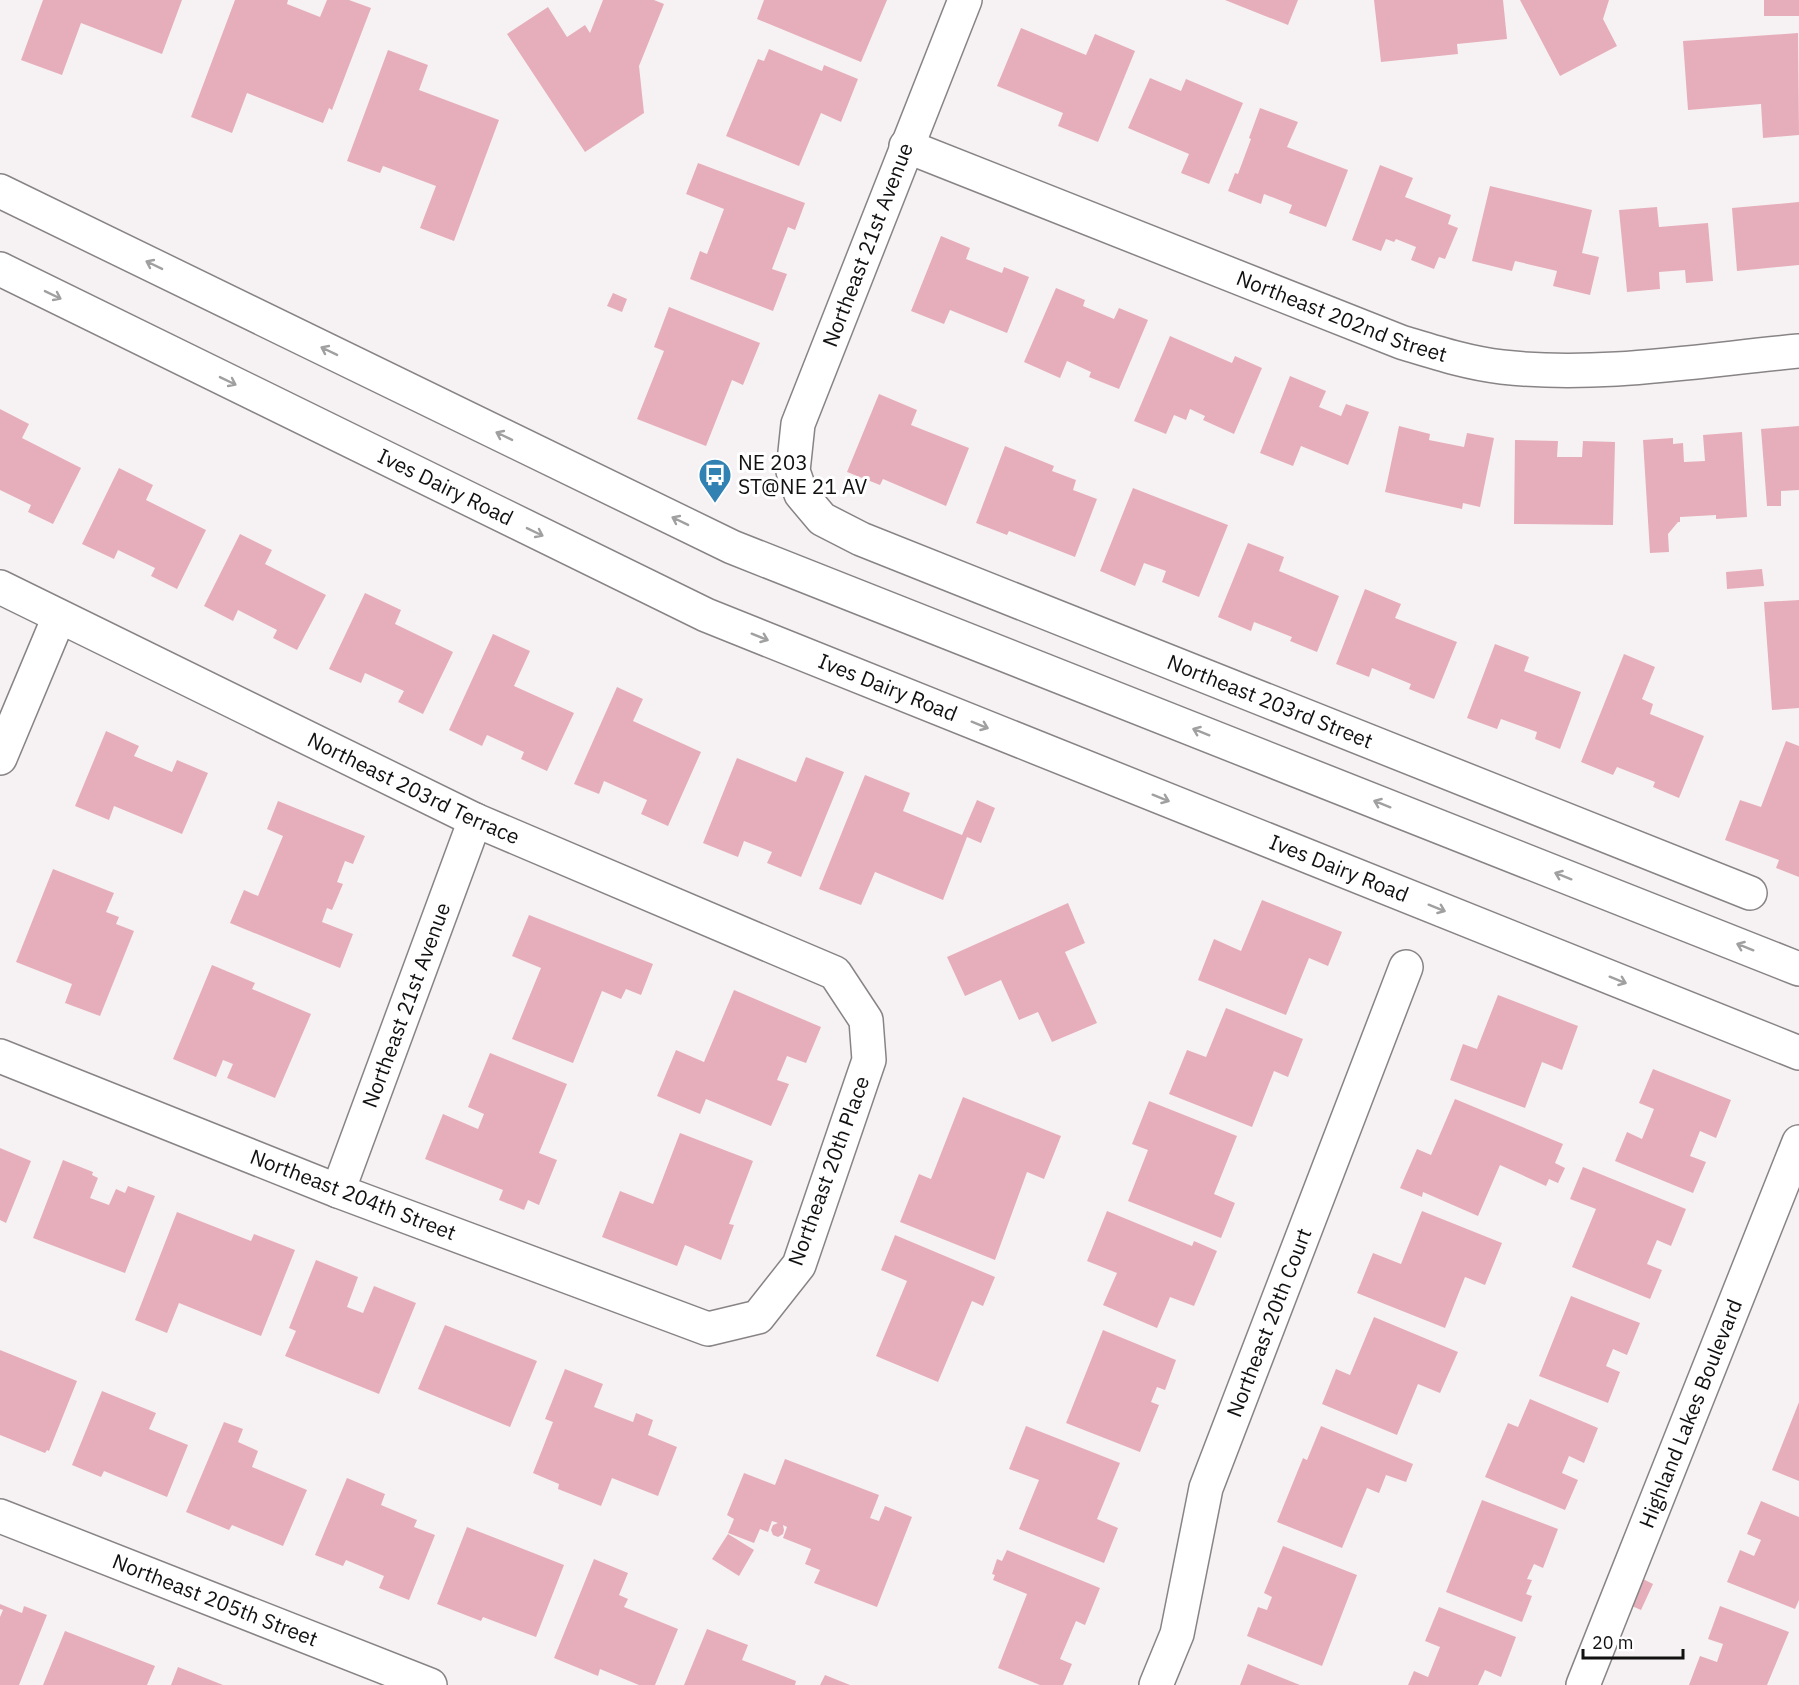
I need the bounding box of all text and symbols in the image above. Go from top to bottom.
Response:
street label: Northeast 21st Avenue [815,139,919,351]
one-way arrow [145,259,163,271]
street label: Northeast 202nd Street [1232,263,1450,368]
one-way arrow [43,290,61,302]
one-way arrow [320,344,338,356]
one-way arrow [218,376,236,387]
one-way arrow [496,430,514,441]
street label: Ives Dairy Road [373,441,518,531]
place label: NE 203 ST@NE 21 AV [738,448,868,500]
bus stop icon: NE 203 ST@NE 21 AV [697,457,733,504]
one-way arrow [671,515,689,527]
one-way arrow [525,526,543,538]
one-way arrow [750,632,769,643]
street label: Ives Dairy Road [814,646,962,727]
street label: Northeast 203rd Street [1163,647,1377,754]
one-way arrow [970,720,989,731]
street label: Northeast 203rd Terrace [303,725,524,850]
one-way arrow [1192,726,1210,737]
one-way arrow [1151,793,1170,804]
one-way arrow [1373,798,1392,809]
street label: Ives Dairy Road [1266,827,1413,908]
one-way arrow [1554,869,1573,880]
street label: Northeast 21st Avenue [355,898,456,1111]
one-way arrow [1427,903,1445,914]
one-way arrow [1736,941,1754,952]
one-way arrow [1608,975,1626,986]
street label: Northeast 20th Place [781,1072,875,1269]
street label: Northeast 204th Street [246,1142,460,1246]
street label: Northeast 20th Court [1220,1224,1317,1421]
street label: Highland Lakes Boulevard [1632,1295,1748,1532]
street label: Northeast 205th Street [108,1547,322,1653]
scale bar [1583,1622,1684,1660]
text: 20 m [1592,1631,1634,1654]

